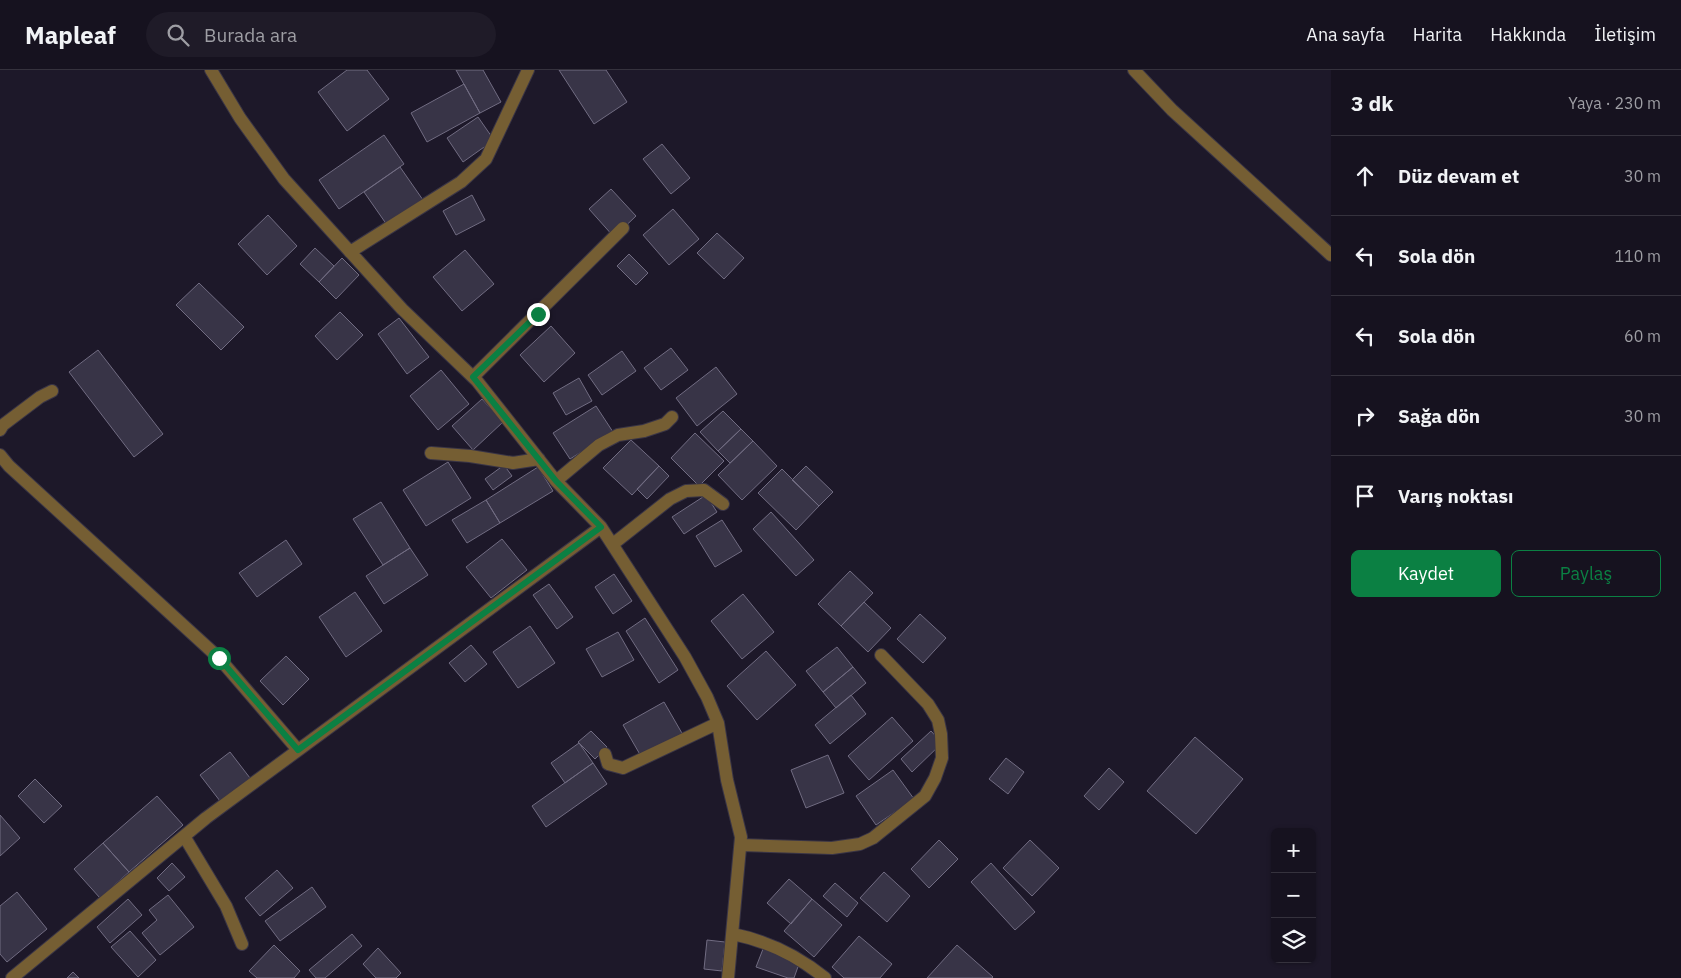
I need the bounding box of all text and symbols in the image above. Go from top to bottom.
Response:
search box [146,12,496,57]
text: Mapleaf [25,19,116,51]
icon: search [164,21,192,49]
text: Burada ara [204,23,297,47]
text: Ana sayfa [1306,23,1385,46]
text: Harita [1413,23,1462,46]
text: Hakkında [1490,23,1566,46]
text: İletişim [1594,23,1656,46]
text: 3 dk [1351,89,1393,117]
text: Yaya · 230 m [1568,93,1661,113]
icon: ahead [1351,162,1379,190]
text: Düz devam et [1398,164,1519,188]
text: 30 m [1624,166,1661,186]
icon: left [1351,242,1379,270]
text: Sola dön [1398,244,1475,268]
text: 110 m [1614,246,1661,266]
route end [527,303,550,326]
icon: left [1351,322,1379,350]
text: Sola dön [1398,324,1475,348]
text: 60 m [1624,326,1661,346]
icon: right [1351,402,1379,430]
text: Sağa dön [1398,404,1480,428]
text: 30 m [1624,406,1661,426]
icon: arrive [1351,482,1379,510]
text: Varış noktası [1398,484,1513,508]
button: Kaydet [1351,550,1501,597]
button: Paylaş [1511,550,1661,597]
route start [208,647,231,670]
map controls [1271,828,1316,963]
button: + [1271,828,1316,873]
button: − [1271,873,1316,918]
button: layers [1271,918,1316,963]

